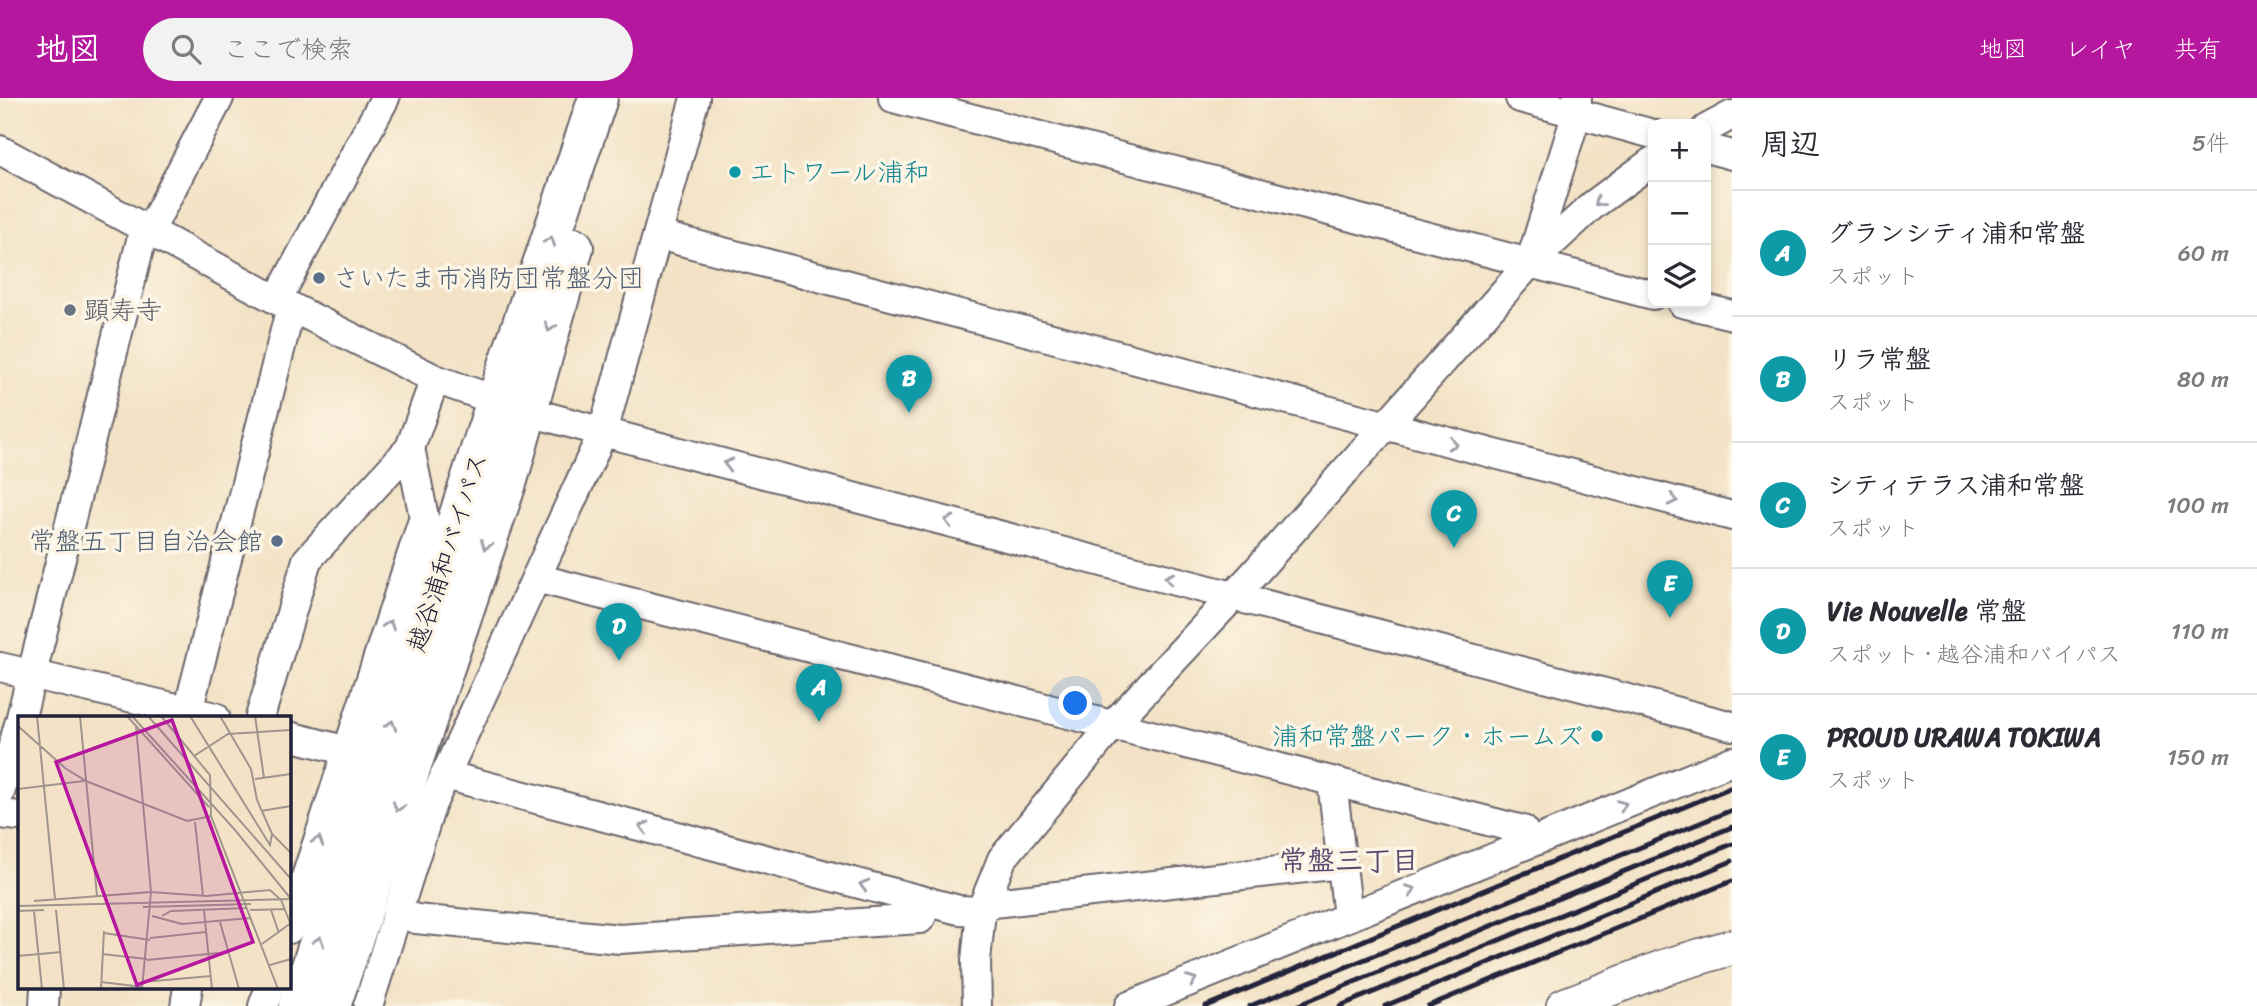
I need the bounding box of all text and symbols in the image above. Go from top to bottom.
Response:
search box [143,18,633,81]
text: 地図 [35,20,101,78]
text: ここで検索 [223,26,353,72]
text: 地図 [1979,28,2027,70]
text: レイヤ [2065,28,2136,70]
text: 共有 [2174,28,2222,70]
icon: search [167,30,205,68]
text: 周辺 [1760,117,1820,171]
map controls [1648,119,1711,308]
button: + [1648,119,1711,182]
text: 5件 [2192,123,2229,164]
place label: エトワール浦和 [749,149,929,195]
marker: エトワール浦和 [727,164,743,180]
button: − [1648,182,1711,245]
one-way arrow [1594,193,1606,206]
text: グランシティ浦和常盤 [1827,210,2085,256]
text: A [1775,233,1791,274]
text: 60 m [2178,233,2229,274]
one-way arrow [542,235,556,247]
button: layers [1648,245,1711,308]
place label: さいたま市消防団常盤分団 [333,255,644,301]
text: スポット [1827,256,1919,297]
marker: さいたま市消防団常盤分団 [311,270,327,286]
place label: 顕寿寺 [84,287,162,333]
marker: 顕寿寺 [62,302,78,318]
one-way arrow [543,321,558,333]
text: リラ常盤 [1827,336,1931,382]
pin: B [886,355,932,413]
text: B [1776,359,1790,400]
text: 80 m [2177,359,2229,400]
text: スポット [1827,382,1919,423]
one-way arrow [1446,436,1458,450]
street label: 越谷浦和バイパス [393,446,501,658]
one-way arrow [723,458,735,473]
text: シティテラス浦和常盤 [1827,462,2084,508]
text: C [1776,485,1790,526]
text: 100 m [2166,485,2229,526]
pin: C [1431,490,1477,548]
one-way arrow [1667,492,1679,506]
text: スポット [1827,508,1919,549]
one-way arrow [943,515,955,529]
place label: 常盤五丁目自治会館 [29,518,263,564]
marker: 常盤五丁目自治会館 [269,533,285,549]
one-way arrow [480,538,494,550]
pin: E [1647,560,1693,618]
one-way arrow [1163,572,1175,586]
text: Vie Nouvelle 常盤 [1827,588,2026,634]
pin: D [596,603,642,661]
text: D [1776,611,1790,652]
text: 110 m [2171,611,2229,652]
one-way arrow [381,619,395,631]
text: スポット · 越谷浦和バイパス [1827,634,2121,675]
pin: A [796,664,842,722]
your location [1058,686,1092,720]
place label: 浦和常盤パーク・ホームズ [1272,713,1583,759]
text: PROUD URAWA TOKIWA [1827,714,2101,760]
inset map [18,716,290,988]
one-way arrow [382,719,397,731]
marker: 浦和常盤パーク・ホームズ [1589,728,1605,744]
text: E [1777,737,1789,778]
text: 150 m [2167,737,2229,778]
text: スポット [1827,760,1919,801]
one-way arrow [1614,799,1627,813]
one-way arrow [392,800,406,812]
one-way arrow [638,821,650,835]
one-way arrow [310,835,324,847]
district label: 常盤三丁目 [1279,836,1419,885]
one-way arrow [858,879,870,893]
one-way arrow [1403,884,1416,898]
one-way arrow [311,936,326,948]
one-way arrow [1184,974,1197,988]

